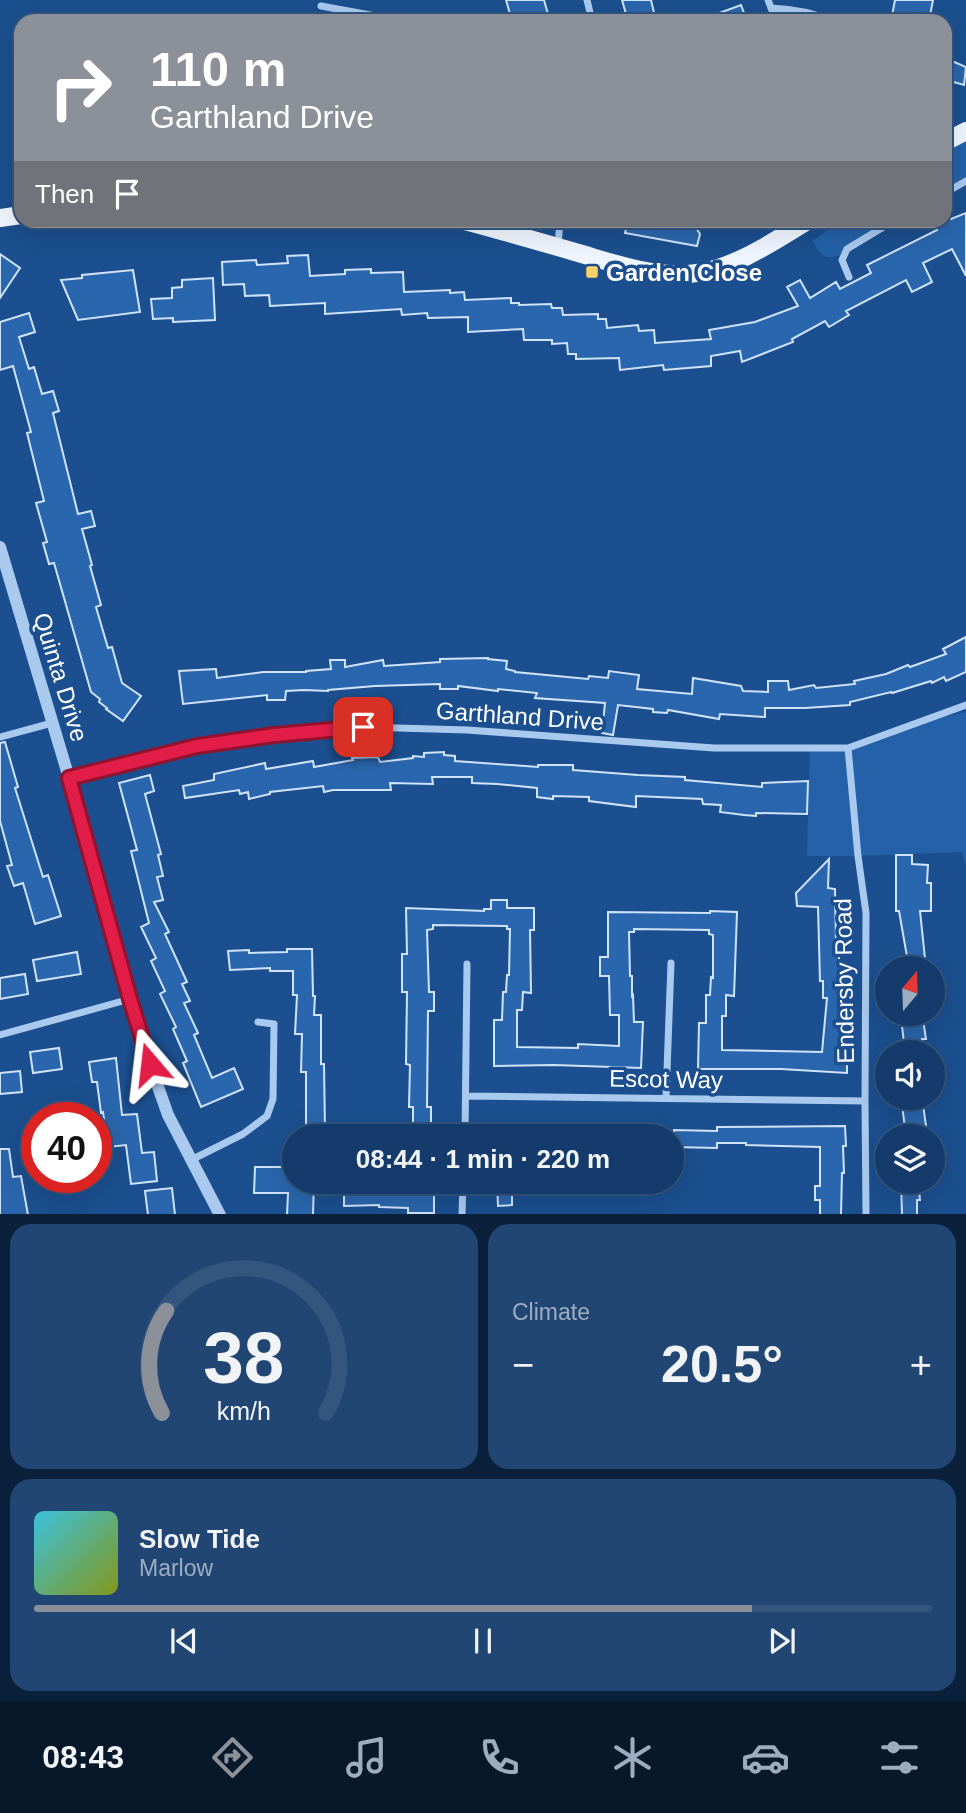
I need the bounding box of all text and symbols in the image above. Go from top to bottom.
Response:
icon: right [35,42,126,133]
text: 110 m [150,42,286,96]
text: Garthland Drive [150,99,374,135]
icon: arrive [108,175,146,213]
text: Then [35,179,94,209]
place label: Garden Close [606,259,762,286]
marker: Garden Close [584,264,600,280]
street label: Quinta Drive [29,609,93,745]
pin [333,697,393,757]
street label: Garthland Drive [435,697,605,735]
icon: arrive [344,708,382,746]
street label: Endersby Road [829,898,859,1064]
north arrow [875,956,945,1026]
map controls [875,956,945,1194]
position arrow [113,1027,187,1101]
button: sound [875,1040,945,1110]
street label: Escot Way [609,1065,723,1093]
speed limit sign: 40 [21,1102,112,1193]
button: layers [875,1124,945,1194]
text: 08:44 · 1 min · 220 m [356,1144,610,1174]
text: Climate [512,1299,590,1325]
text: 38 [204,1317,284,1398]
text: 20.5° [661,1335,783,1393]
text: − [512,1344,534,1386]
text: + [910,1344,932,1386]
text: km/h [217,1396,271,1424]
text: Slow Tide [139,1524,260,1554]
text: Marlow [139,1555,213,1581]
icon: previous [165,1622,203,1660]
icon: pause [464,1622,502,1660]
icon: next [763,1622,801,1660]
icon: directions [208,1733,257,1782]
icon: music [342,1733,391,1782]
icon: phone [475,1733,524,1782]
icon: climate [608,1733,657,1782]
icon: car [741,1733,790,1782]
icon: filters [875,1733,924,1782]
text: 08:43 [42,1739,124,1775]

